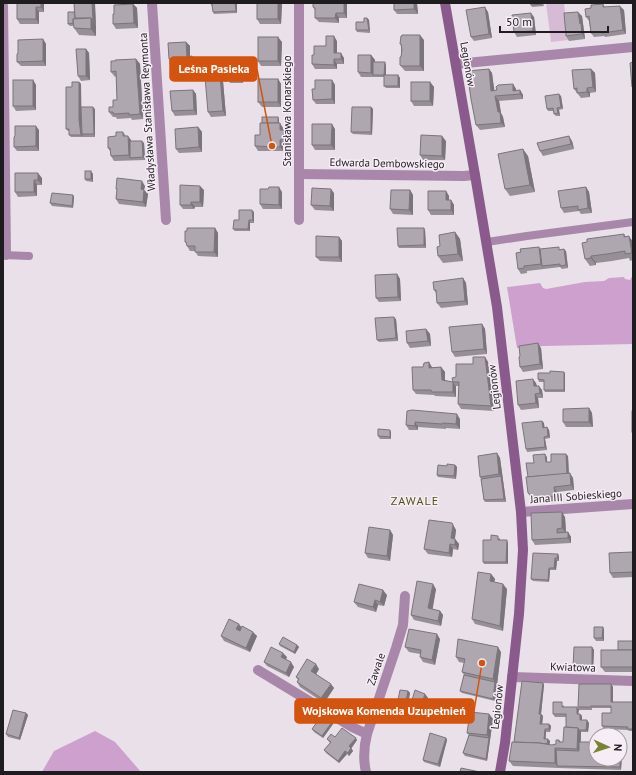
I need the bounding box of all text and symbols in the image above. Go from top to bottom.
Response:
scale bar [500,8,608,34]
text: 50 m [506,14,532,29]
street label: Władysława Stanisława Reymonta [136,32,158,192]
street label: Legionów [457,41,479,87]
street label: Stanisława Konarskiego [280,55,294,167]
callout: Leśna Pasieka [170,57,257,81]
text: Leśna Pasieka [178,61,250,76]
street label: Edwarda Dembowskiego [329,155,445,171]
street label: Legionów [484,364,504,410]
street label: Jana III Sobieskiego [529,486,622,506]
district label: ZAWALE [391,493,439,508]
street label: Zawale [364,650,388,687]
street label: Kwiatowa [550,659,596,675]
street label: Legionów [488,684,506,730]
callout: Wojskowa Komenda Uzupełnień [295,699,474,723]
text: Wojskowa Komenda Uzupełnień [302,703,466,718]
north arrow [588,727,628,767]
text: N [611,744,625,752]

